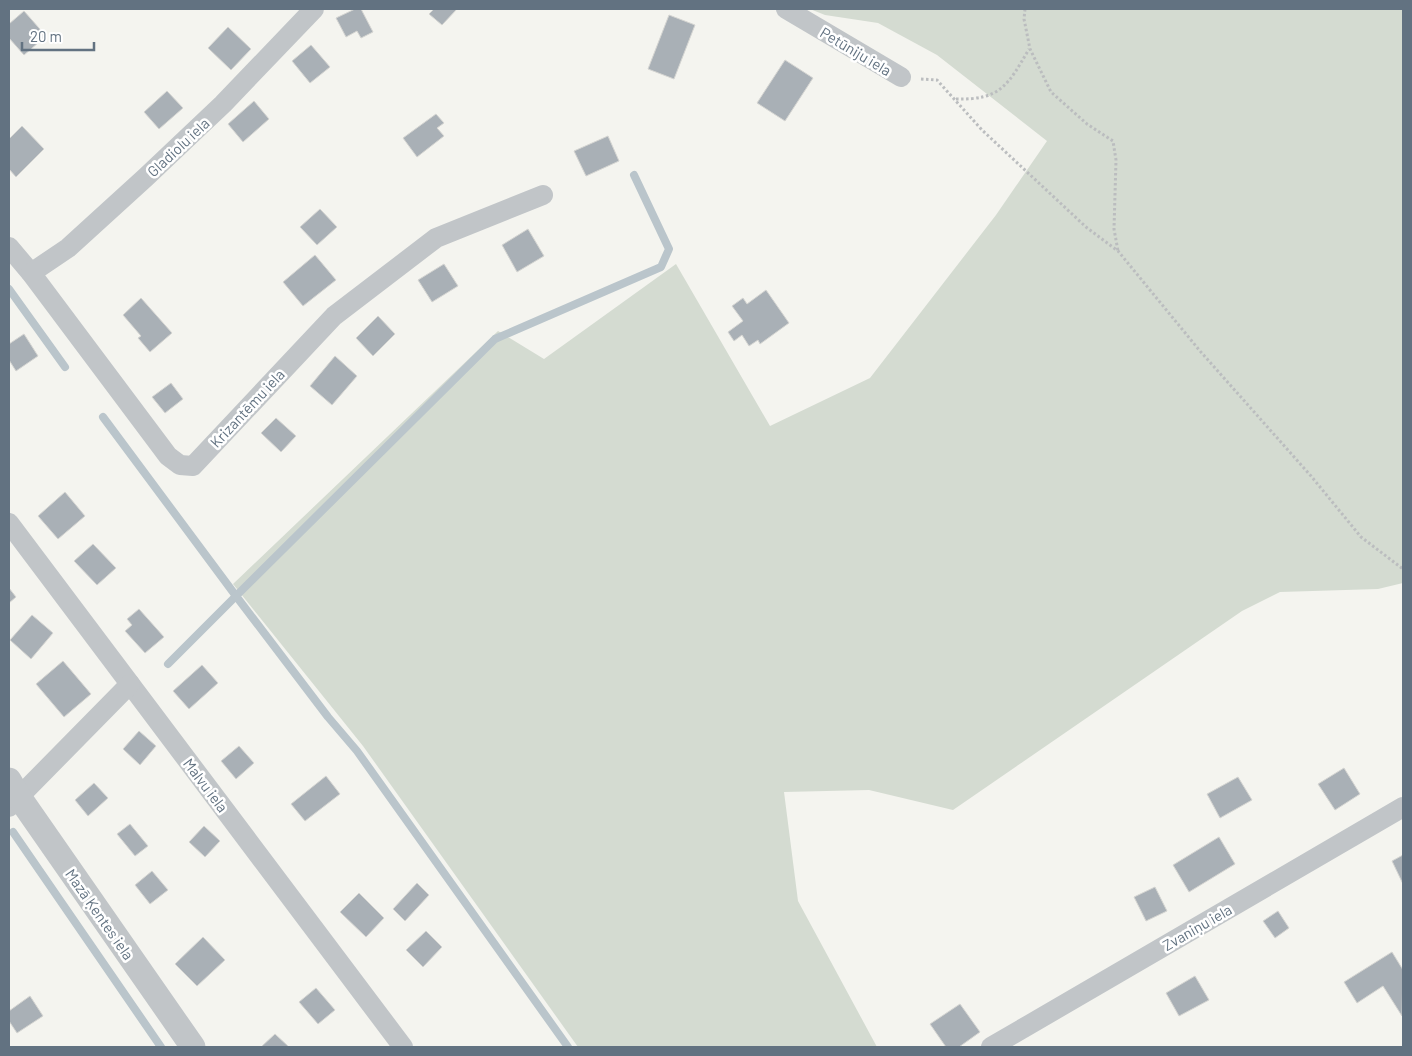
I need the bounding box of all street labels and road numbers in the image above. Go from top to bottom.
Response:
street label: Petūniju iela [817,23,895,79]
street label: Gladiolu iela [143,114,213,180]
street label: Krizantēmu iela [206,365,288,451]
street label: Malvu iela [180,754,232,816]
street label: Mazā Ķentes iela [62,865,138,963]
street label: Zvaniņu iela [1159,900,1235,954]

